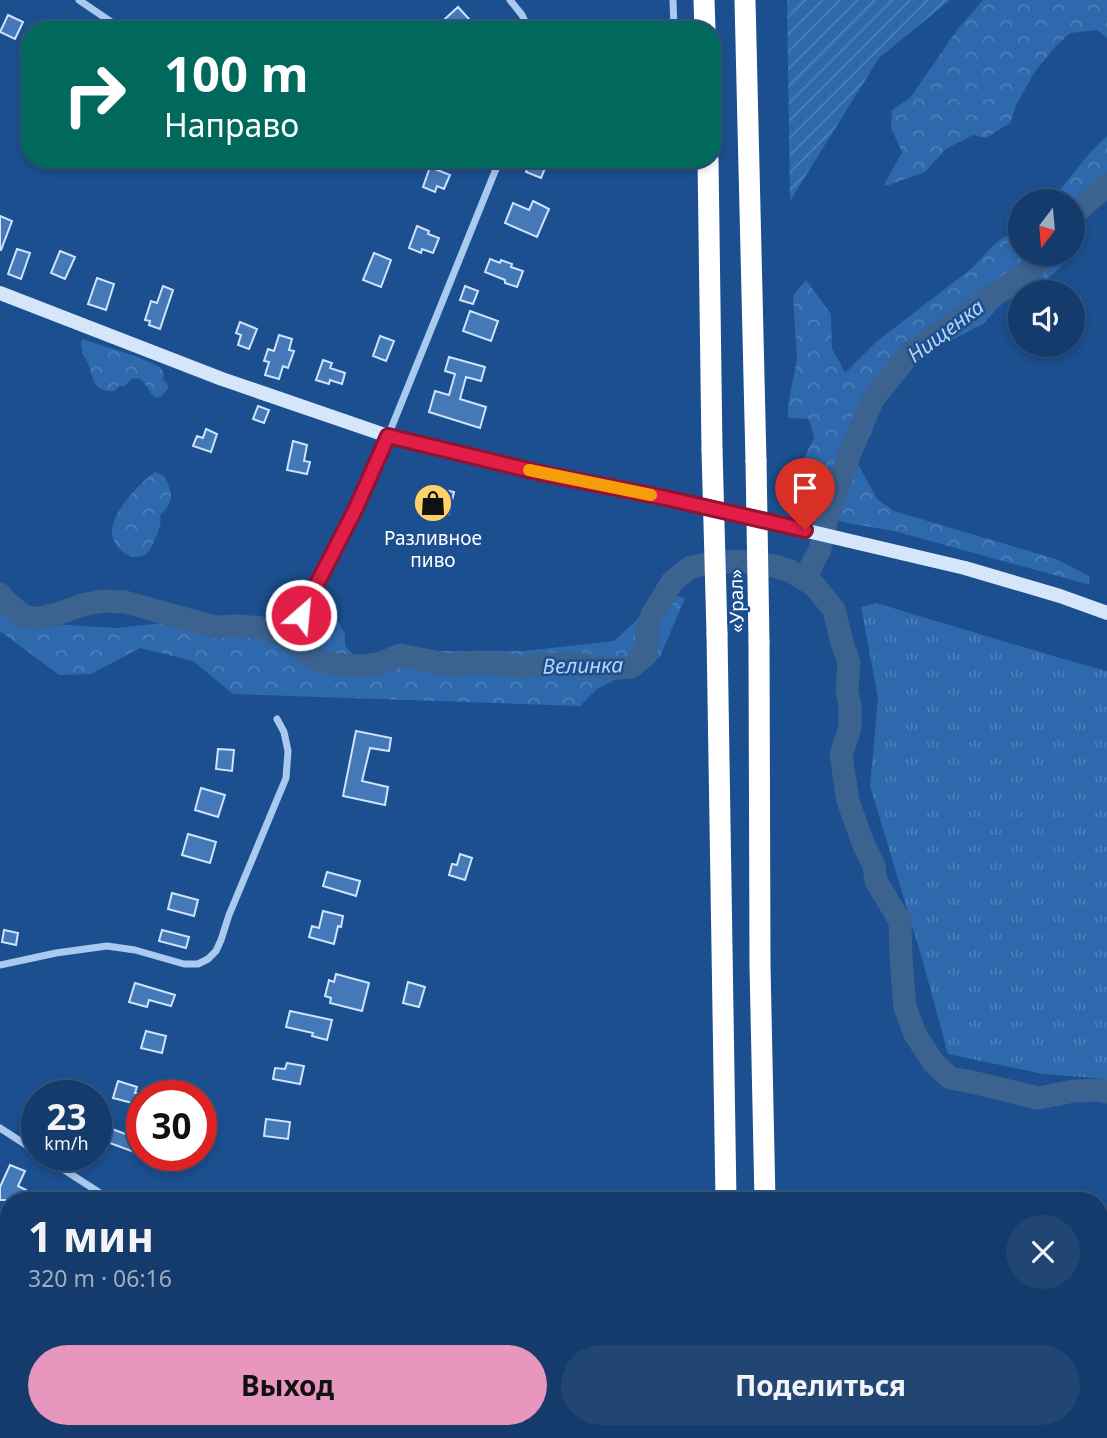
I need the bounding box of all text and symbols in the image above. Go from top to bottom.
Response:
text: 100 m [164,40,309,106]
icon: right [49,49,140,140]
text: Направо [164,103,299,146]
north arrow [1008,189,1085,266]
map controls [1008,189,1085,357]
button: sound [1008,280,1085,357]
water label: Нищенка [901,292,990,368]
pin [775,458,835,530]
icon: arrive [786,469,824,507]
shop icon: Разливное пиво [412,482,454,524]
place label: Разливное пиво [384,525,482,573]
street label: «Урал» [722,569,750,633]
position arrow [264,578,338,652]
water label: Велинка [542,650,624,680]
speed limit sign: 30 [126,1080,217,1171]
text: 23 [46,1093,87,1140]
text: km/h [44,1131,89,1155]
text: 1 мин [28,1207,154,1264]
button: close [1006,1215,1080,1289]
text: 320 m · 06:16 [28,1262,172,1294]
button: Выход [28,1345,547,1425]
button: Поделиться [561,1345,1080,1425]

